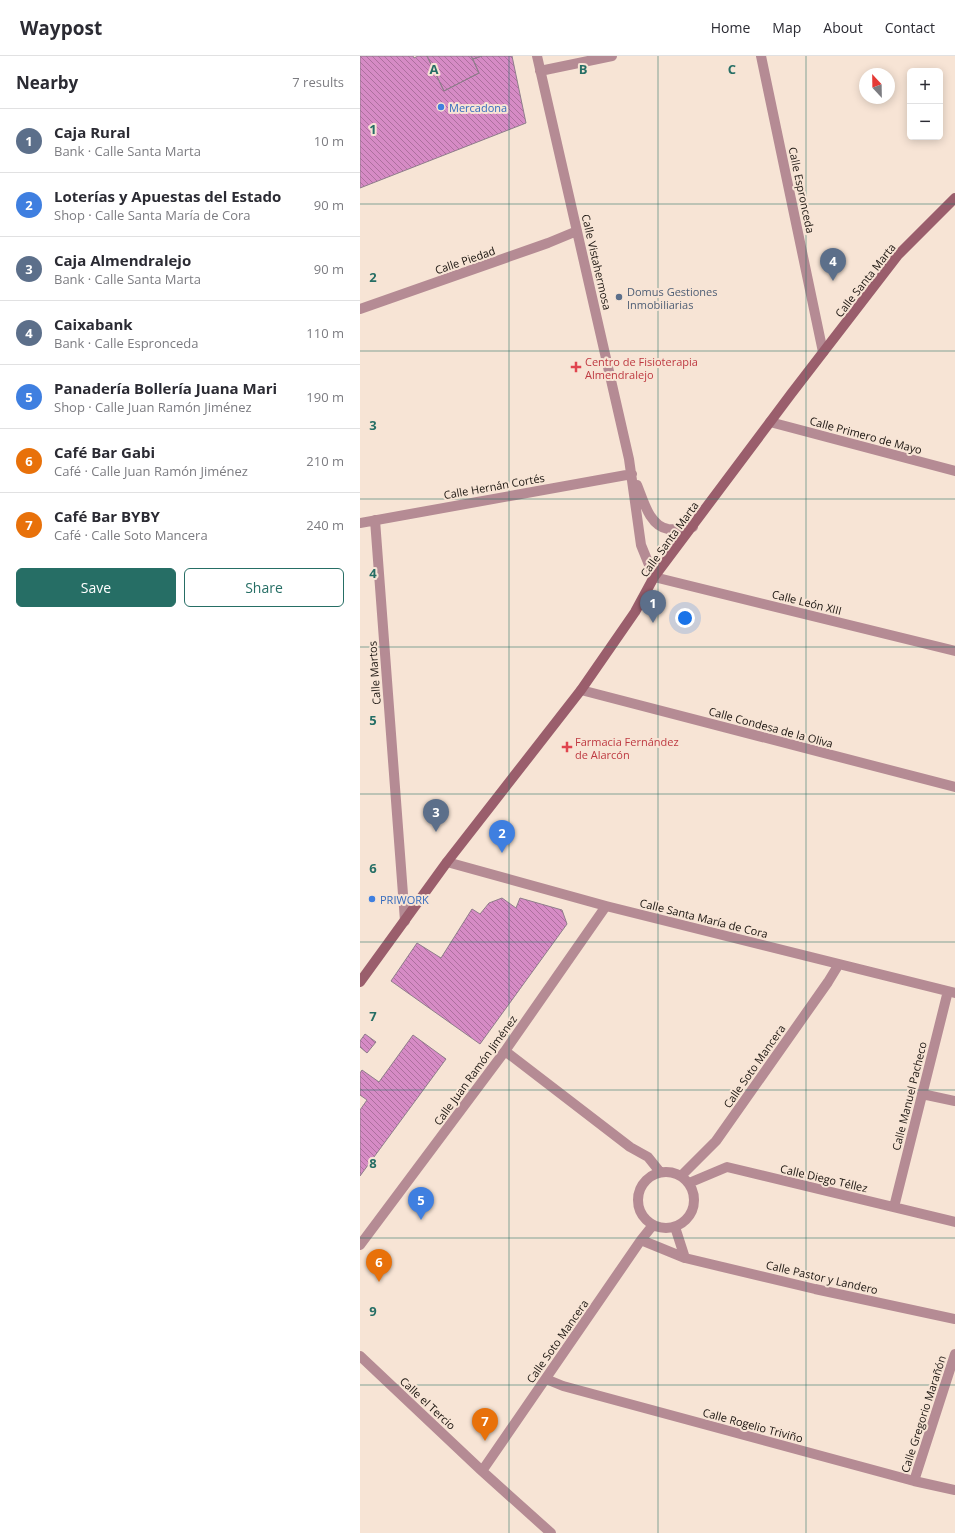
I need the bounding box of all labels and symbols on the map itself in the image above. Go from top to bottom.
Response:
text: A [430,60,439,78]
text: B [579,60,588,78]
text: C [728,60,736,78]
north arrow [859,68,895,104]
place label: Mercadona [449,100,507,115]
marker: Mercadona [436,102,446,112]
text: 1 [369,120,377,138]
street label: Calle Espronceda [786,145,818,235]
street label: Calle Vistahermosa [579,213,615,311]
street label: Calle Santa Marta [831,240,899,320]
street label: Calle Piedad [433,243,497,277]
pin: 4 [820,248,846,281]
text: 2 [369,268,377,286]
place label: Domus Gestiones Inmobiliarias [627,284,718,312]
marker: Domus Gestiones Inmobiliarias [614,292,624,302]
place label: Centro de Fisioterapia Almendralejo [585,354,698,382]
marker: Centro de Fisioterapia Almendralejo [570,361,582,373]
street label: Calle Primero de Mayo [808,413,924,457]
text: 3 [369,416,377,434]
street label: Calle Hernán Cortés [442,470,546,502]
street label: Calle Santa Marta [636,498,702,580]
text: 4 [369,564,377,582]
street label: Calle León XIII [771,586,843,618]
pin: 1 [640,590,666,623]
your location [675,608,695,628]
street label: Calle Martos [364,641,384,705]
street label: Calle Condesa de la Oliva [707,703,835,751]
text: 5 [369,711,377,729]
place label: Farmacia Fernández de Alarcón [575,734,679,762]
marker: Farmacia Fernández de Alarcón [562,742,572,752]
pin: 3 [423,799,449,832]
pin: 2 [489,820,515,853]
text: 6 [369,859,377,877]
place label: PRIWORK [380,892,429,907]
marker: PRIWORK [367,894,377,904]
street label: Calle Santa María de Cora [638,895,770,941]
text: 7 [369,1007,377,1025]
street label: Calle Juan Ramón Jiménez [430,1012,520,1128]
street label: Calle Soto Mancera [720,1021,788,1111]
street label: Calle Manuel Pacheco [888,1040,930,1152]
text: 8 [369,1154,377,1172]
street label: Calle Diego Téllez [779,1161,869,1195]
pin: 5 [408,1187,434,1220]
pin: 6 [366,1249,392,1282]
street label: Calle Pastor y Landero [765,1257,880,1297]
street label: Calle Soto Mancera [523,1296,591,1386]
text: 9 [369,1302,377,1320]
street label: Calle Gregorio Marañón [897,1353,949,1475]
street label: Calle el Tercio [397,1373,459,1433]
street label: Calle Rogelio Triviño [701,1404,805,1446]
pin: 7 [472,1408,498,1441]

